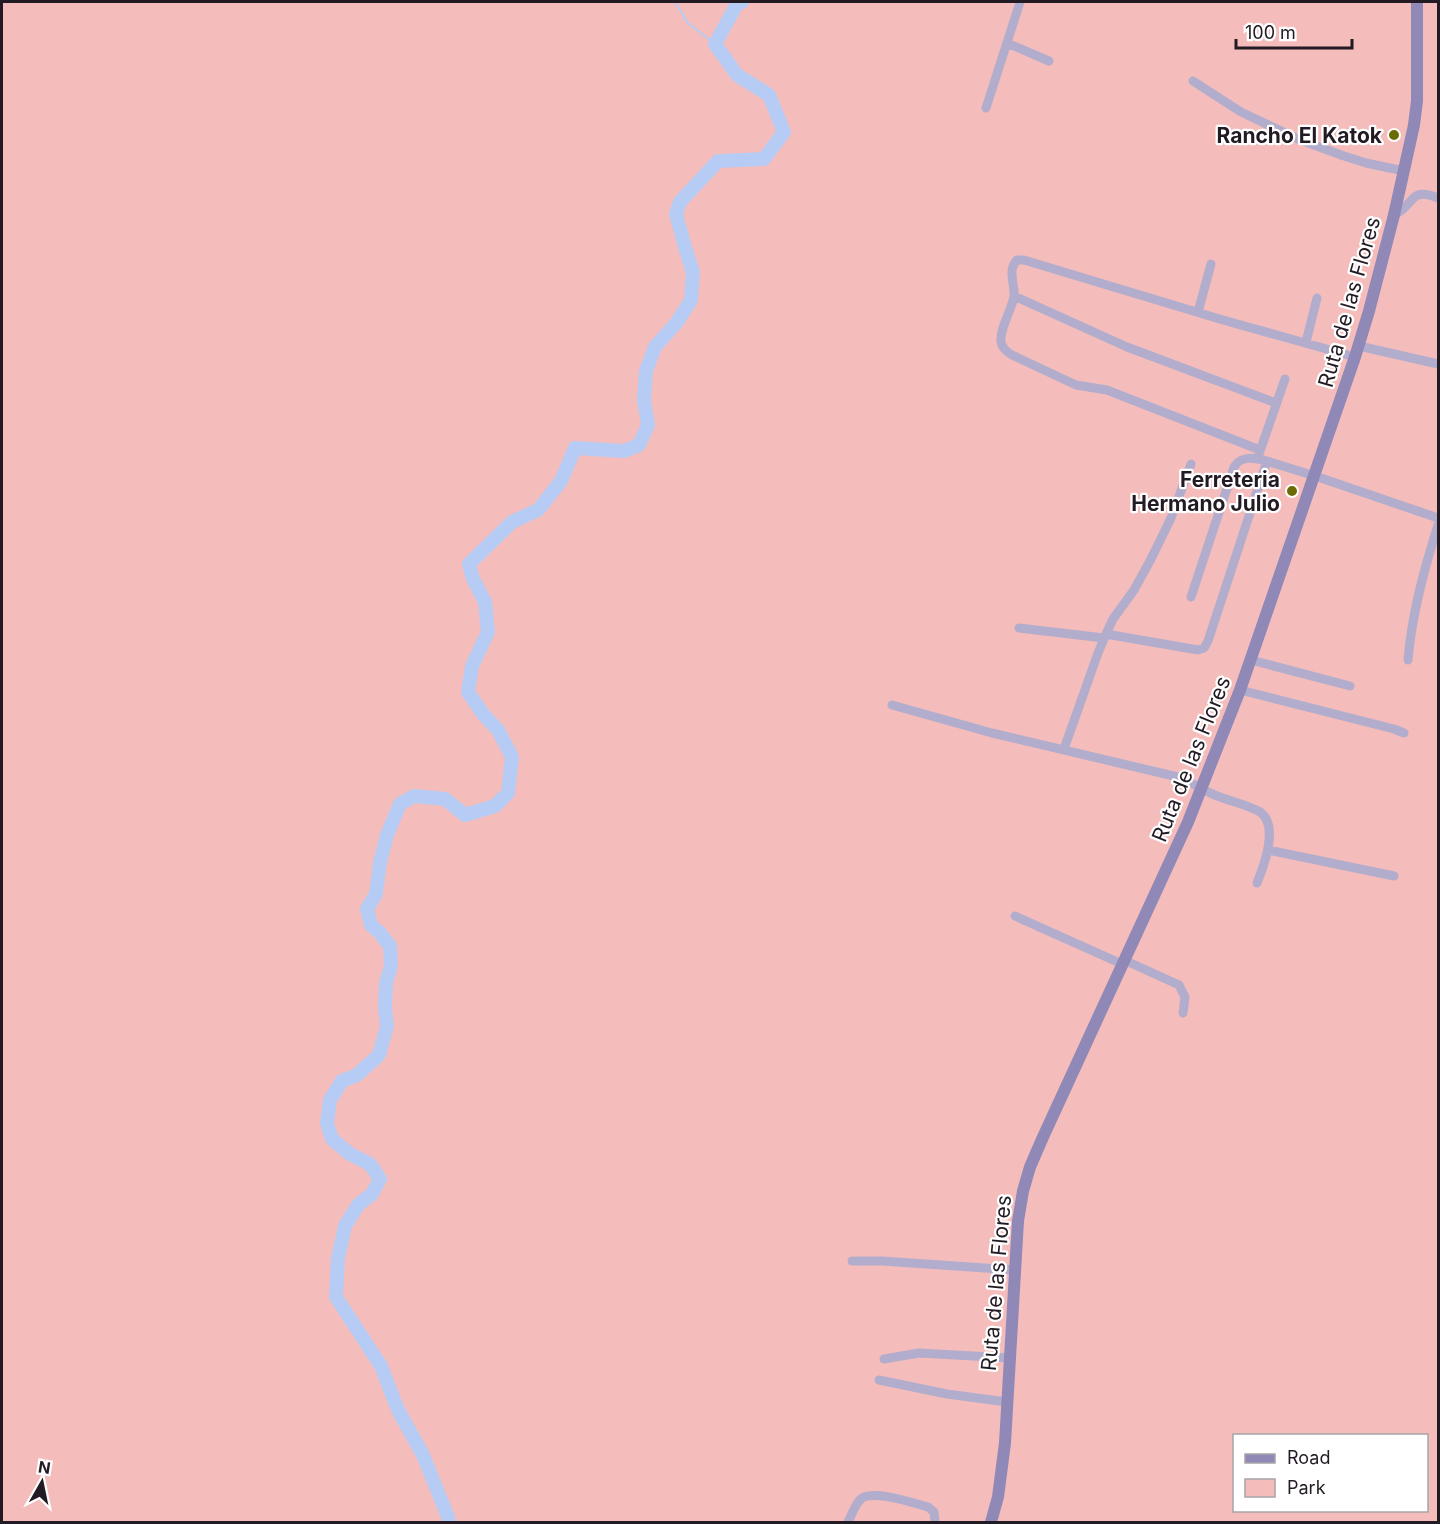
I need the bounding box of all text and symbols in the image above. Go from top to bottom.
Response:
scale bar [1236,12,1352,50]
text: 100 m [1245,22,1296,43]
place label: Rancho El Katok [1217,123,1383,148]
marker: Rancho El Katok [1387,128,1401,142]
street label: Ruta de las Flores [1313,214,1385,390]
place label: Ferreteria Hermano Julio [1131,467,1280,516]
marker: Ferreteria Hermano Julio [1285,484,1299,498]
street label: Ruta de las Flores [1146,673,1236,845]
street label: Ruta de las Flores [976,1194,1016,1372]
legend [1233,1434,1428,1512]
text: Road [1287,1447,1330,1468]
north arrow [12,1452,72,1512]
text: N [37,1456,52,1478]
text: Park [1287,1477,1326,1498]

